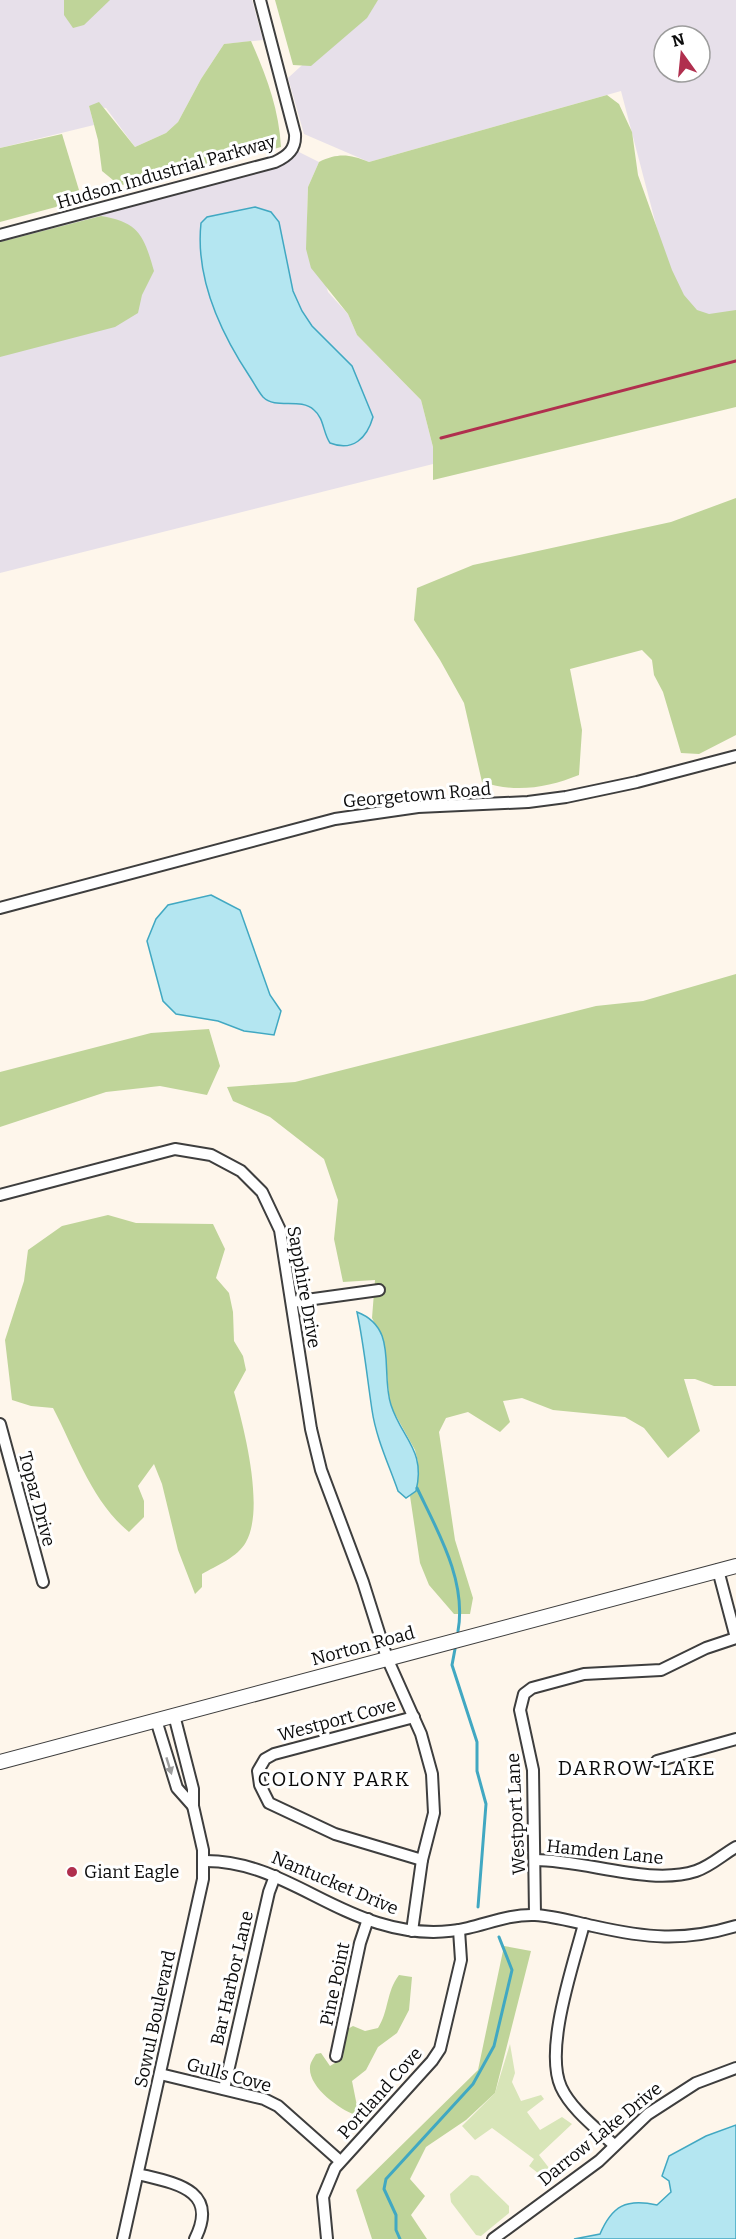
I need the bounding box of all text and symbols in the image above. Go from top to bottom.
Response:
north arrow [652,24,712,84]
text: N [670,29,687,51]
street label: Hudson Industrial Parkway [54,130,279,214]
street label: Georgetown Road [342,778,492,812]
street label: Sapphire Drive [282,1224,326,1350]
street label: Topaz Drive [14,1449,60,1549]
street label: Norton Road [309,1622,417,1670]
street label: Westport Cove [276,1694,398,1746]
street label: Westport Lane [502,1752,530,1876]
district label: DARROW LAKE [558,1756,716,1780]
one-way arrow [165,1757,174,1775]
district label: COLONY PARK [258,1767,410,1791]
street label: Hamden Lane [545,1835,665,1869]
street label: Nantucket Drive [268,1846,402,1920]
place label: Giant Eagle [84,1861,179,1883]
marker: Giant Eagle [65,1865,79,1879]
street label: Bar Harbor Lane [206,1909,258,2047]
street label: Pine Point [315,1940,355,2028]
street label: Sowul Boulevard [130,1948,180,2090]
street label: Portland Cove [333,2043,427,2143]
street label: Gulls Cove [184,2053,274,2097]
street label: Darrow Lake Drive [534,2077,666,2191]

